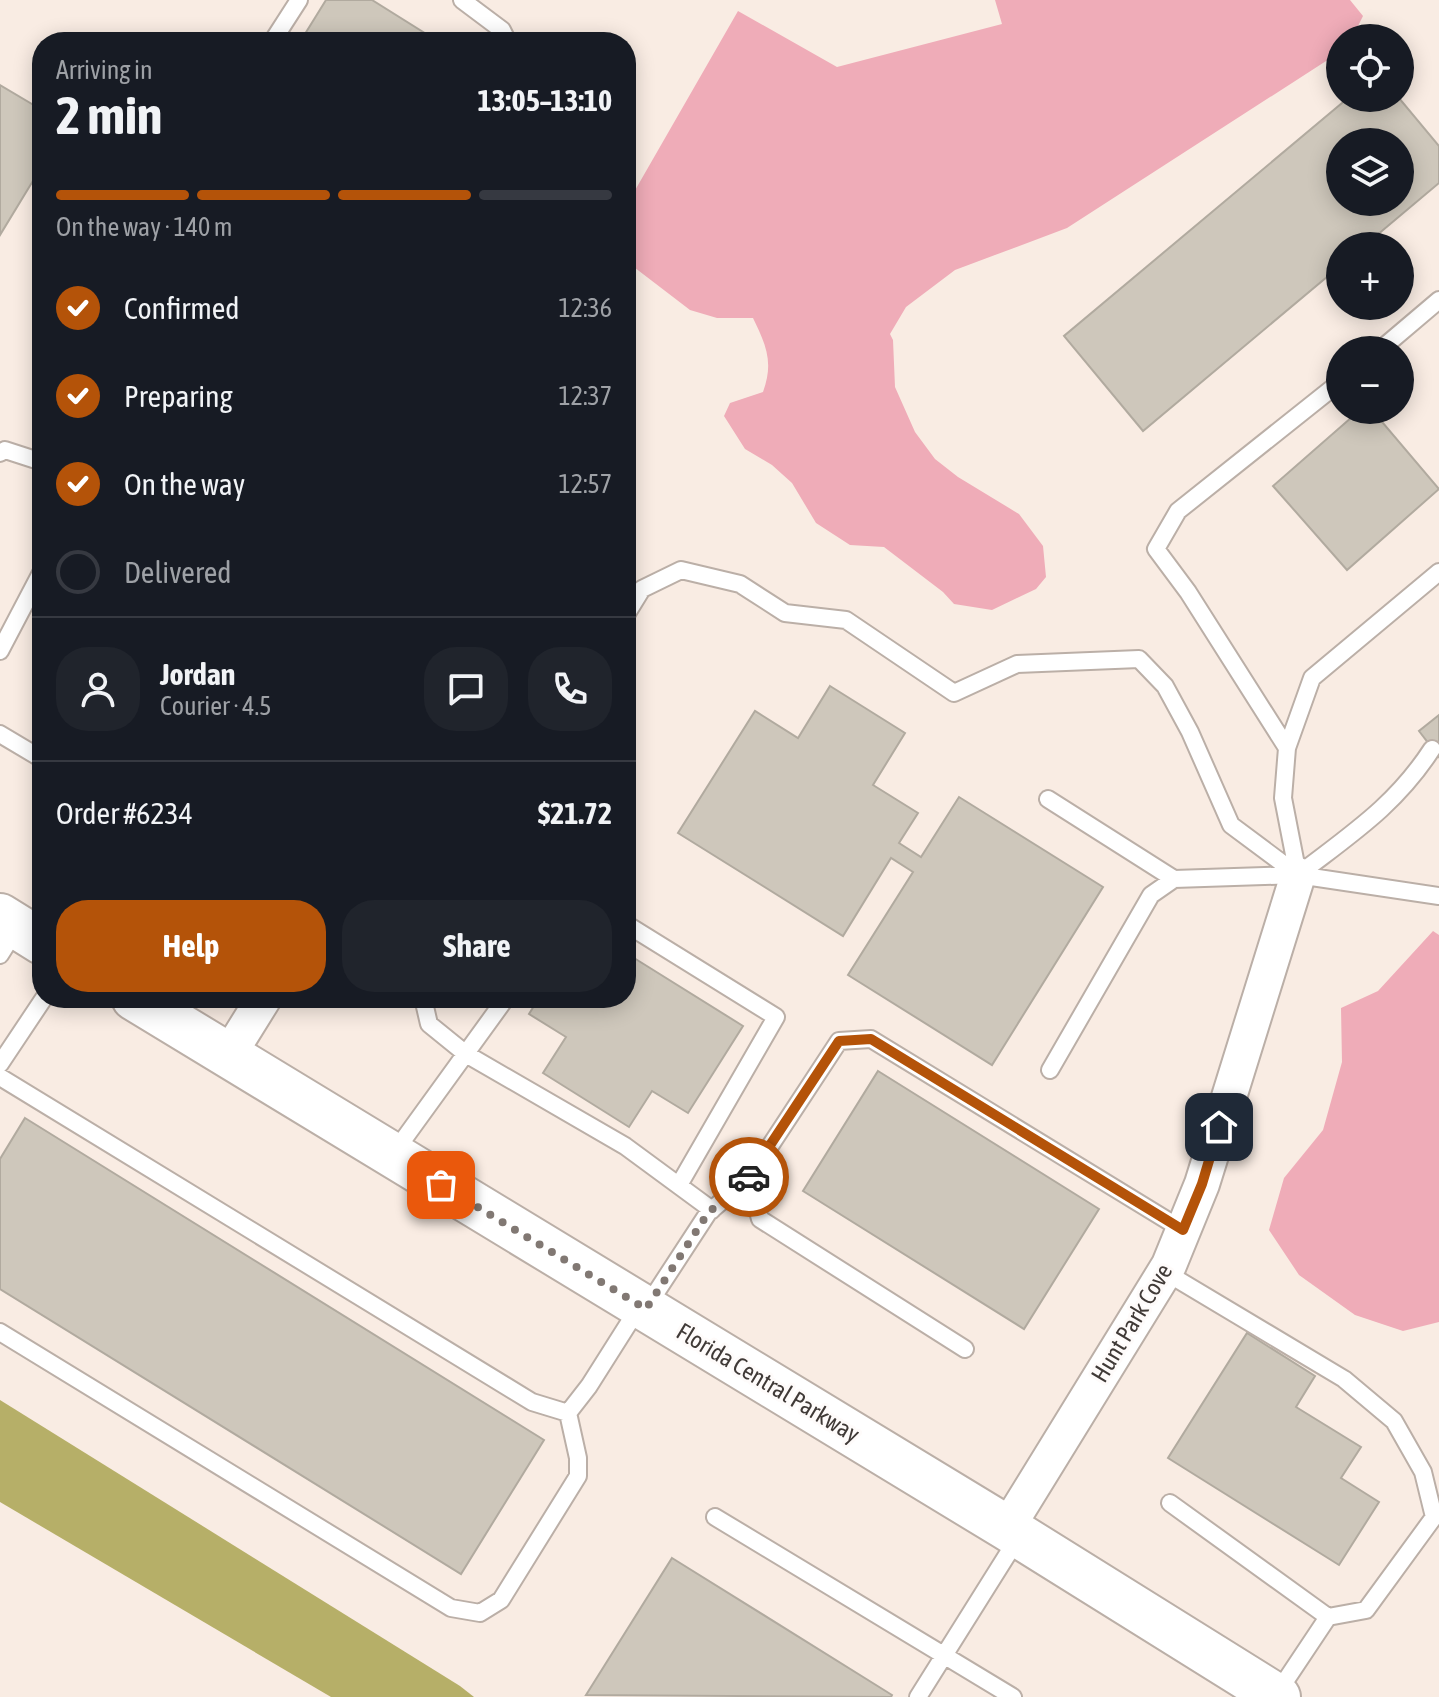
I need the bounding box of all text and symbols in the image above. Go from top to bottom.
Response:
map controls [1326,24,1414,424]
button: locate [1326,24,1414,112]
text: Arriving in [56,55,153,85]
text: 13:05–13:10 [477,83,612,117]
text: 2 min [56,85,162,145]
button: layers [1326,128,1414,216]
text: On the way · 140 m [56,212,233,242]
button: + [1326,232,1414,320]
icon: check [56,286,100,330]
text: Confirmed [124,291,239,325]
text: 12:36 [558,293,612,323]
button: − [1326,336,1414,424]
icon: check [56,374,100,418]
text: Preparing [124,379,233,413]
text: 12:37 [558,381,612,411]
icon: check [56,462,100,506]
text: On the way [124,467,245,501]
text: 12:57 [558,469,612,499]
text: Delivered [124,555,232,589]
button: person [56,647,140,731]
button: chat [424,647,508,731]
button: phone [528,647,612,731]
text: Jordan [160,657,235,691]
text: Courier · 4.5 [160,691,271,721]
text: Order #6234 [56,796,193,830]
text: $21.72 [538,796,612,830]
button: Help [56,900,326,992]
button: Share [342,900,612,992]
pin [1185,1093,1253,1161]
icon: home [1197,1105,1241,1149]
courier [709,1137,789,1217]
pin [407,1151,475,1219]
icon: car [727,1155,771,1199]
icon: bag [419,1163,463,1207]
street label: Hunt Park Cove [1086,1259,1177,1387]
street label: Florida Central Parkway [672,1317,865,1448]

